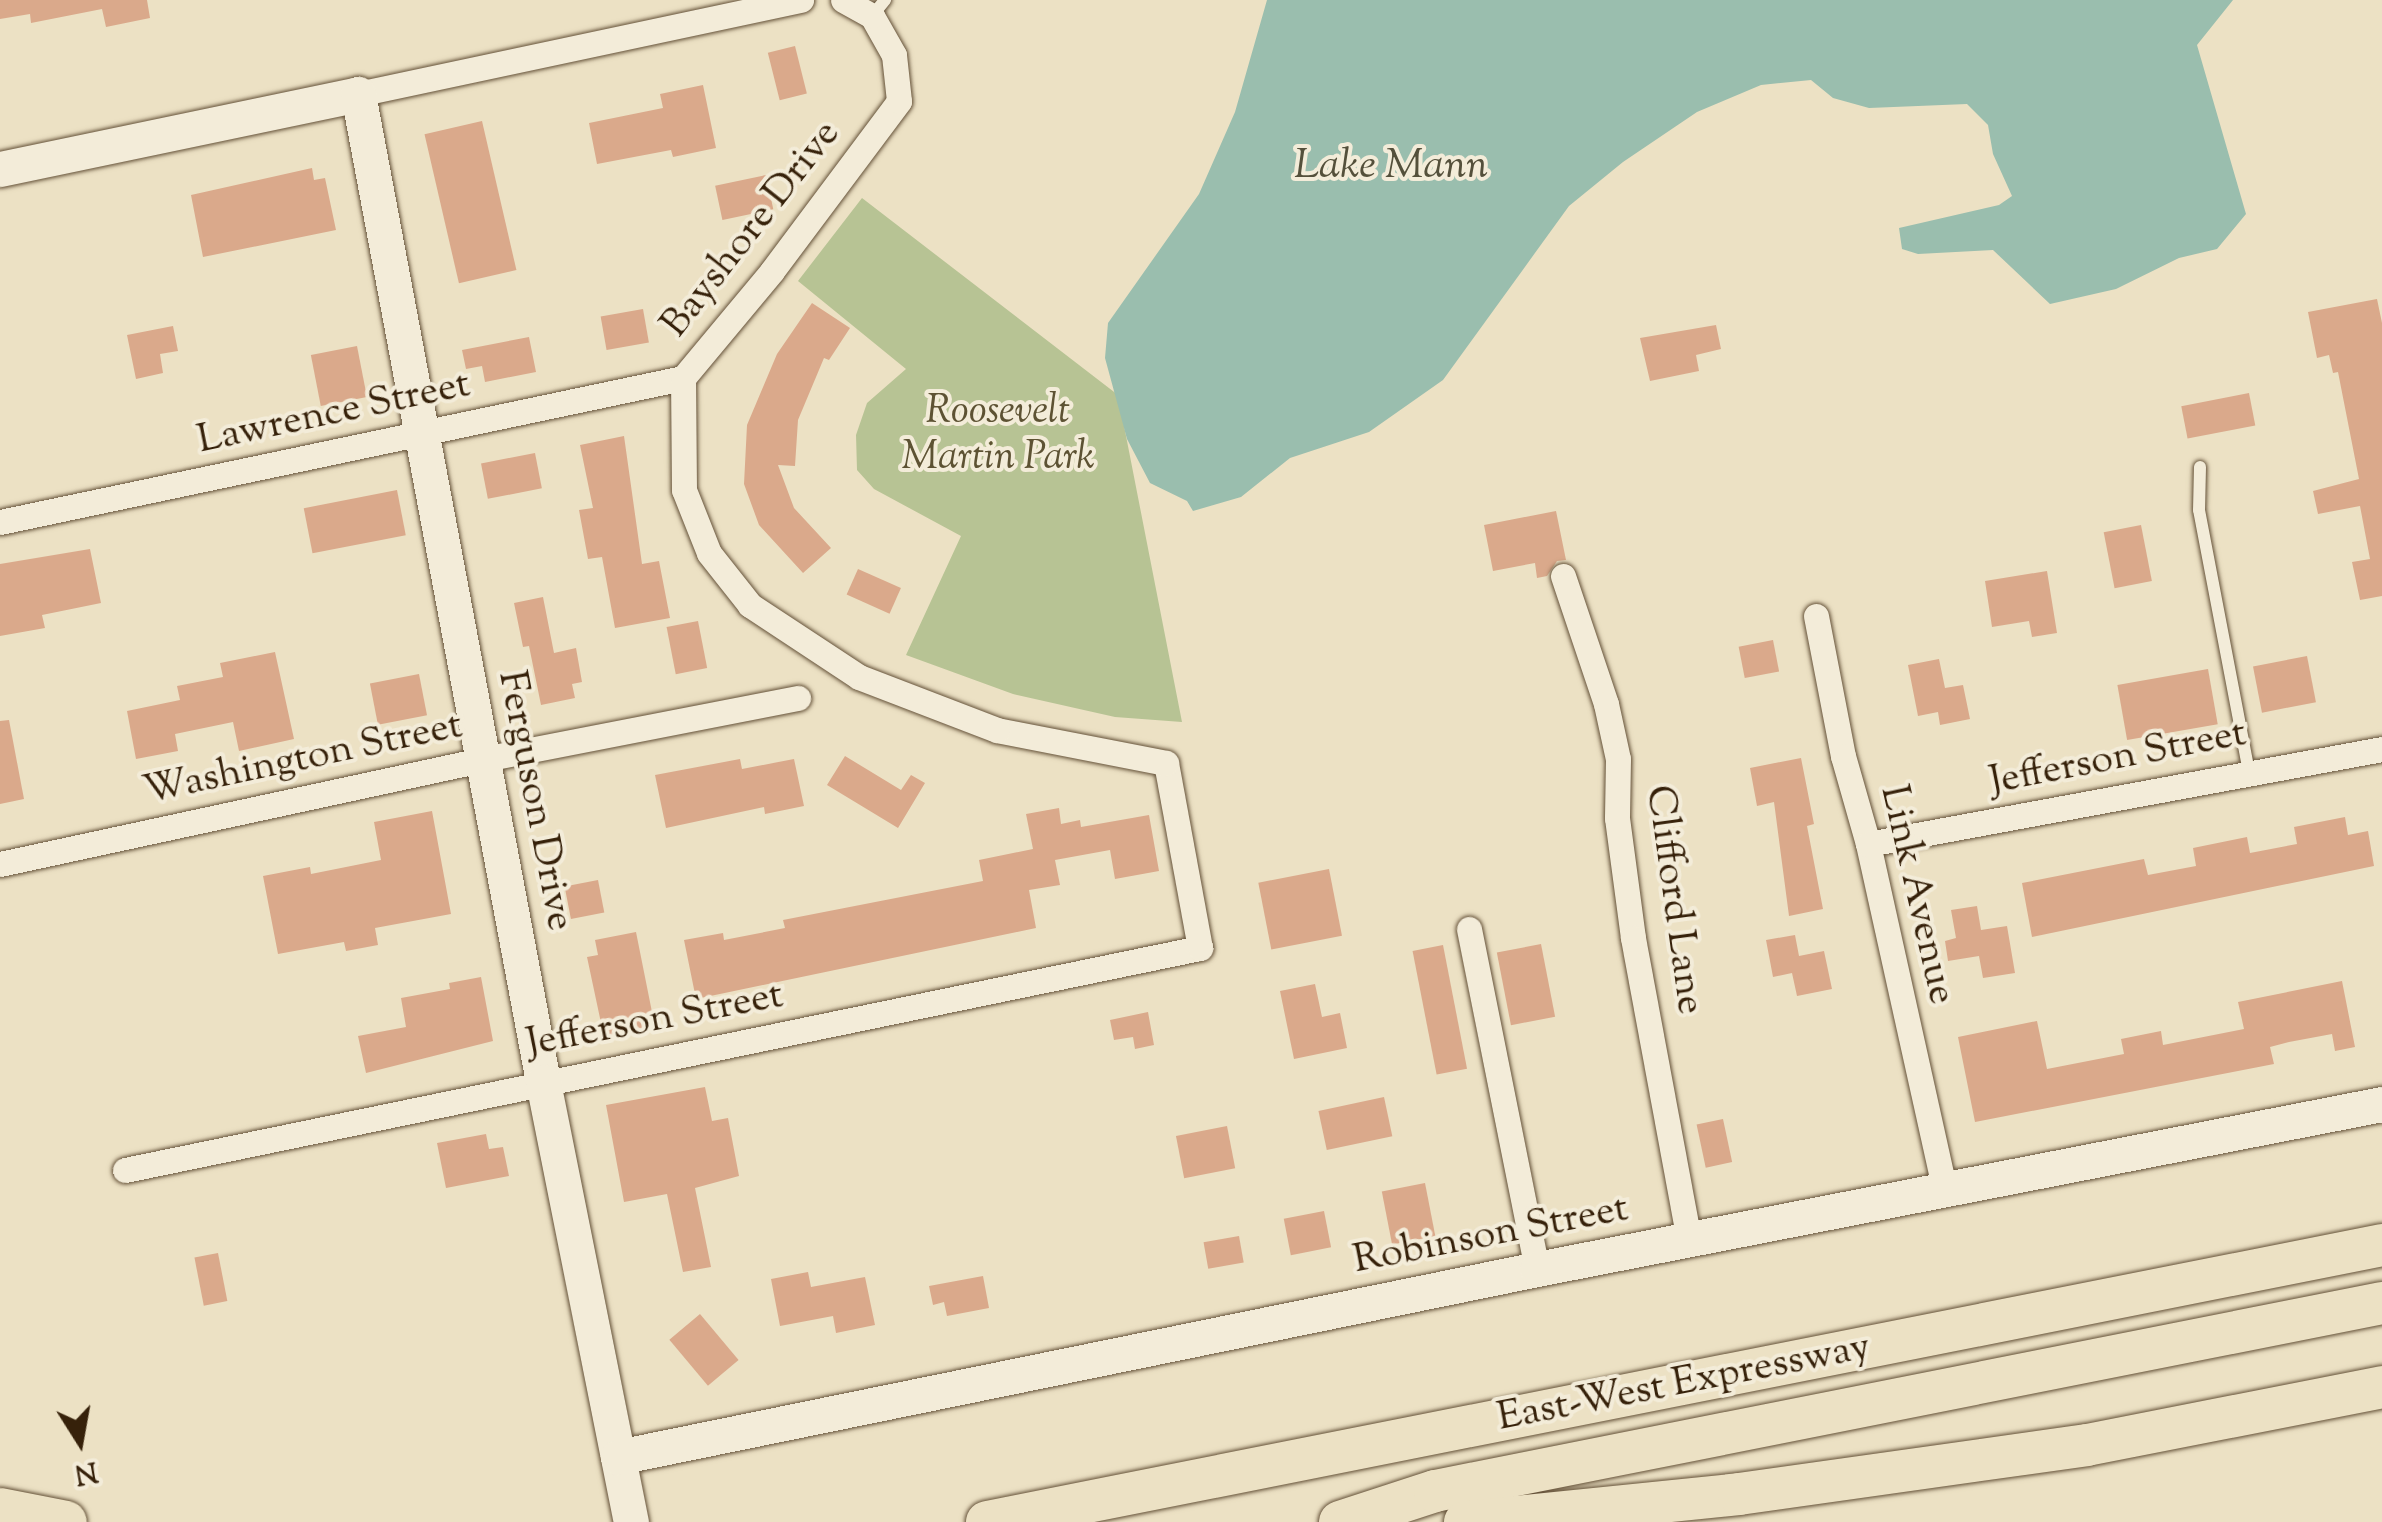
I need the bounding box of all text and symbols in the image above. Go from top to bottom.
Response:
street label: Bayshore Drive [652,112,852,348]
water label: Lake Mann [1294,142,1488,192]
street label: Lawrence Street [193,362,475,466]
park label: Roosevelt Martin Park [901,389,1095,483]
street label: Ferguson Drive [485,667,583,935]
street label: Washington Street [139,703,467,817]
street label: Jefferson Street [1986,711,2250,807]
street label: Link Avenue [1868,781,1964,1009]
street label: Clifford Lane [1633,782,1713,1018]
street label: Jefferson Street [523,973,787,1069]
street label: Robinson Street [1350,1186,1632,1286]
street label: East-West Expressway [1494,1324,1874,1444]
north arrow [30,1392,130,1492]
text: N [71,1450,101,1493]

